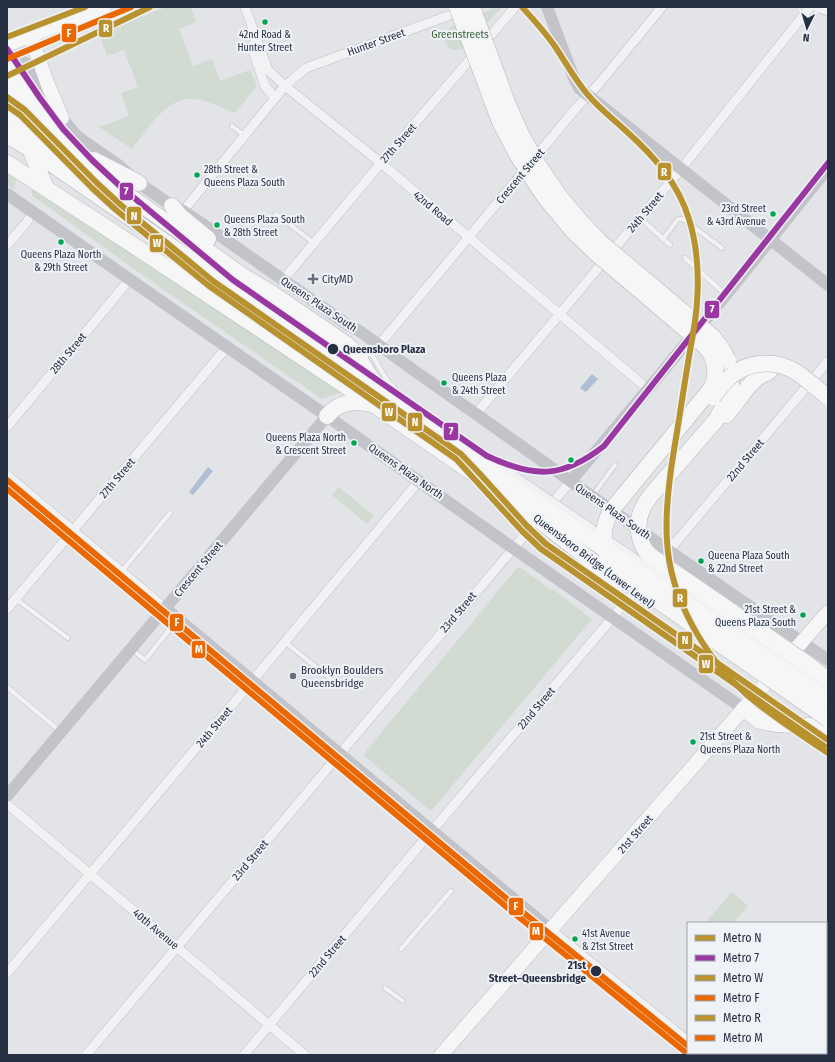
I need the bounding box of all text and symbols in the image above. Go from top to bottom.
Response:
north arrow [787,8,827,48]
marker: 42nd Road & Hunter Street [260,17,270,27]
line badge: R [98,19,113,38]
text: R [103,22,110,35]
line badge: F [61,23,77,43]
street label: Hunter Street [345,26,407,59]
text: F [67,27,72,40]
park label: Greenstreets [431,28,489,41]
place label: 42nd Road & Hunter Street [237,29,293,54]
text: N [802,31,810,44]
street label: 27th Street [378,121,419,166]
street label: Crescent Street [494,146,547,207]
line badge: R [657,162,672,181]
place label: 28th Street & Queens Plaza South [204,164,285,189]
text: R [661,166,668,179]
marker: 28th Street & Queens Plaza South [192,170,202,180]
line badge: 7 [119,182,134,201]
text: 7 [124,185,129,198]
street label: 42nd Road [410,188,455,229]
street label: 24th Street [625,189,666,235]
place label: 23rd Street & 43rd Avenue [707,203,767,228]
line badge: N [126,206,142,225]
marker: 23rd Street & 43rd Avenue [768,209,778,219]
text: N [131,210,137,223]
place label: Queens Plaza South & 28th Street [224,214,305,239]
marker: Queens Plaza South & 28th Street [212,220,222,230]
line badge: W [149,234,164,253]
marker: Queens Plaza North & 29th Street [56,237,66,247]
text: W [153,237,162,250]
place label: Queens Plaza North & 29th Street [21,249,101,274]
marker: CityMD [307,273,319,285]
place label: CityMD [322,273,353,286]
street label: Queens Plaza South [278,274,359,335]
line badge: 7 [704,300,720,319]
text: 7 [710,303,715,316]
street label: 28th Street [48,330,89,376]
marker: Queensboro Plaza [326,342,340,356]
place label: Queensboro Plaza [343,343,426,356]
place label: Queens Plaza & 24th Street [452,372,507,397]
marker: Queens Plaza & 24th Street [439,378,449,388]
line badge: W [381,402,397,422]
text: W [385,406,394,419]
line badge: N [407,412,423,432]
text: N [412,416,418,429]
line badge: 7 [443,422,459,441]
text: 7 [449,425,454,438]
place label: Queens Plaza North & Crescent Street [266,432,347,457]
street label: 22nd Street [724,436,767,484]
marker: Queens Plaza North & Crescent Street [349,438,359,448]
street label: Queens Plaza North [366,441,446,502]
street label: 27th Street [97,455,138,501]
unlabelled marker [566,455,576,465]
street label: Queens Plaza South [573,481,653,542]
street label: Queensboro Bridge (Lower Level) [531,512,657,611]
street label: Crescent Street [172,539,225,600]
place label: Queena Plaza South & 22nd Street [708,550,790,575]
marker: Queena Plaza South & 22nd Street [696,556,706,566]
line badge: R [672,588,688,608]
street label: 23rd Street [438,589,479,635]
text: R [677,592,684,605]
place label: 21st Street & Queens Plaza South [715,604,796,629]
marker: 21st Street & Queens Plaza South [798,610,808,620]
line badge: F [169,613,184,632]
text: F [175,616,180,629]
line badge: N [677,631,693,650]
text: N [682,634,688,647]
line badge: M [191,640,206,659]
text: M [195,643,203,656]
line badge: W [698,654,714,674]
text: W [702,658,711,671]
place label: Brooklyn Boulders Queensbridge [301,664,384,690]
marker: Brooklyn Boulders Queensbridge [288,671,298,681]
street label: 22nd Street [515,684,558,732]
street label: 24th Street [194,704,235,750]
place label: 21st Street & Queens Plaza North [700,731,780,756]
marker: 21st Street & Queens Plaza North [688,737,698,747]
street label: 21st Street [615,812,656,856]
street label: 23rd Street [230,837,271,883]
line badge: F [508,897,524,916]
text: F [514,900,519,913]
street label: 40th Avenue [130,906,181,952]
line badge: M [529,922,544,941]
legend [687,922,827,1054]
text: M [532,925,540,938]
place label: 41st Avenue & 21st Street [582,928,634,953]
text: Metro N [723,931,762,945]
street label: 22nd Street [306,932,349,980]
marker: 41st Avenue & 21st Street [570,934,580,944]
text: Metro 7 [723,951,759,965]
place label: 21st Street–Queensbridge [489,959,586,985]
marker: 21st Street–Queensbridge [589,964,603,978]
text: Metro W [723,971,763,985]
text: Metro F [723,991,760,1005]
text: Metro R [723,1011,761,1025]
text: Metro M [723,1031,763,1045]

